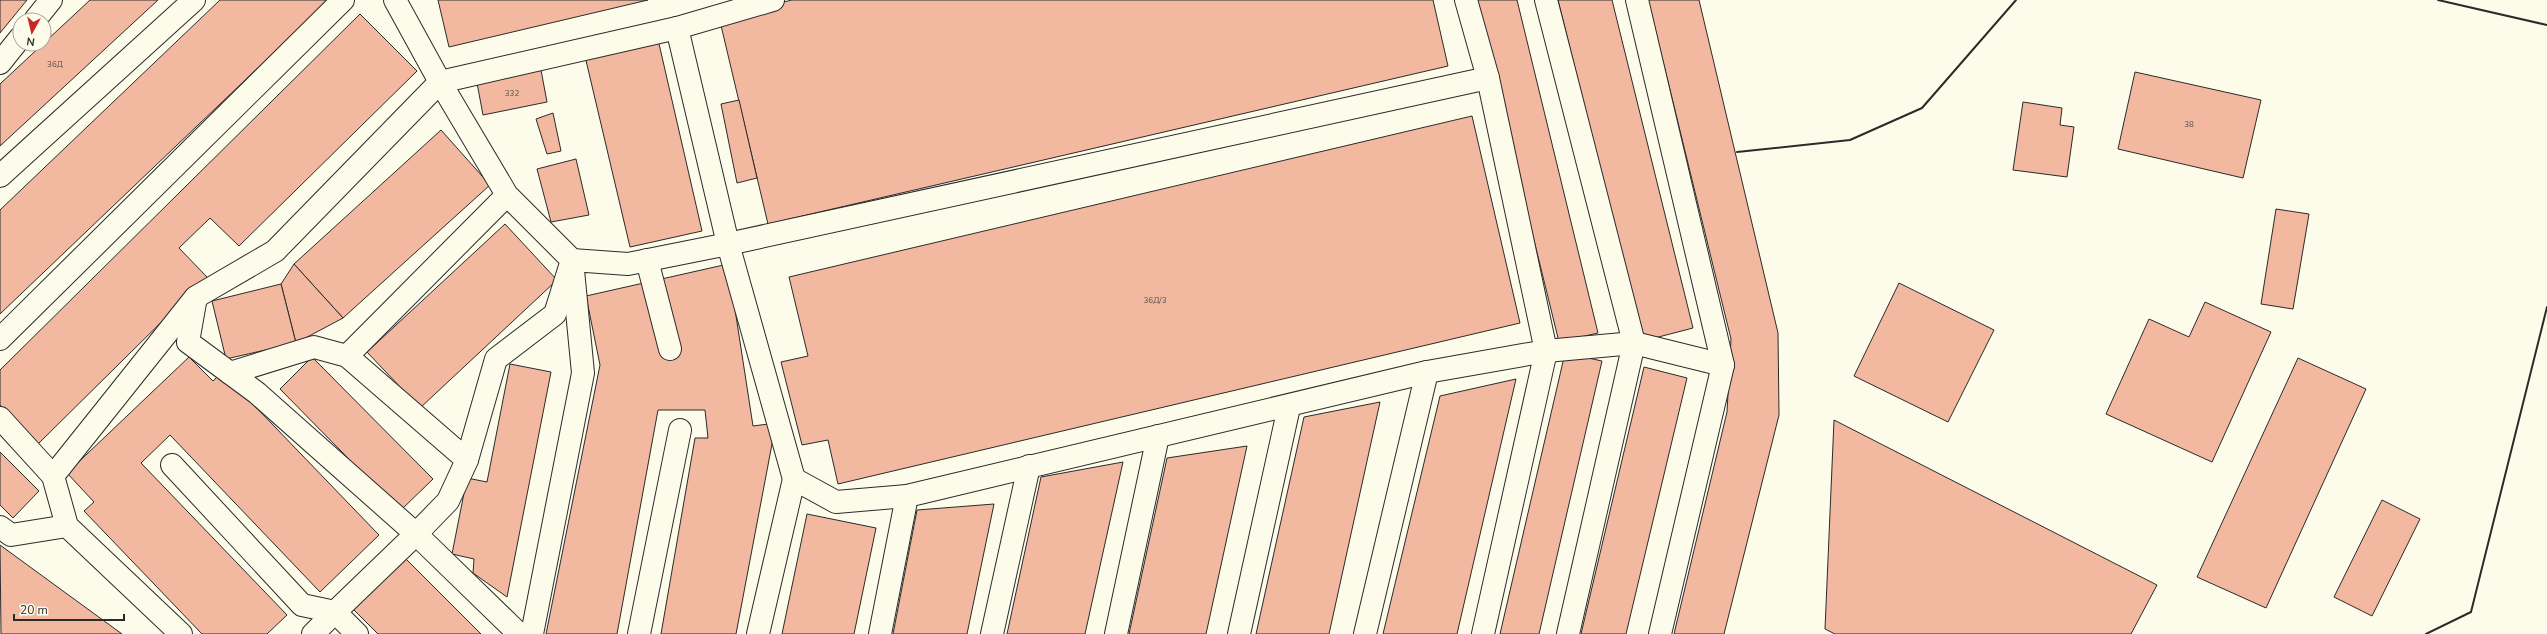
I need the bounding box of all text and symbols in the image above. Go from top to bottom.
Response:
north arrow [12,12,52,52]
text: N [26,33,36,49]
house number: 36Д [47,59,64,70]
house number: 332 [505,88,519,99]
house number: 38 [2184,119,2194,130]
house number: 36Д/3 [1144,295,1167,306]
scale bar [14,596,124,622]
text: 20 m [20,602,48,618]

